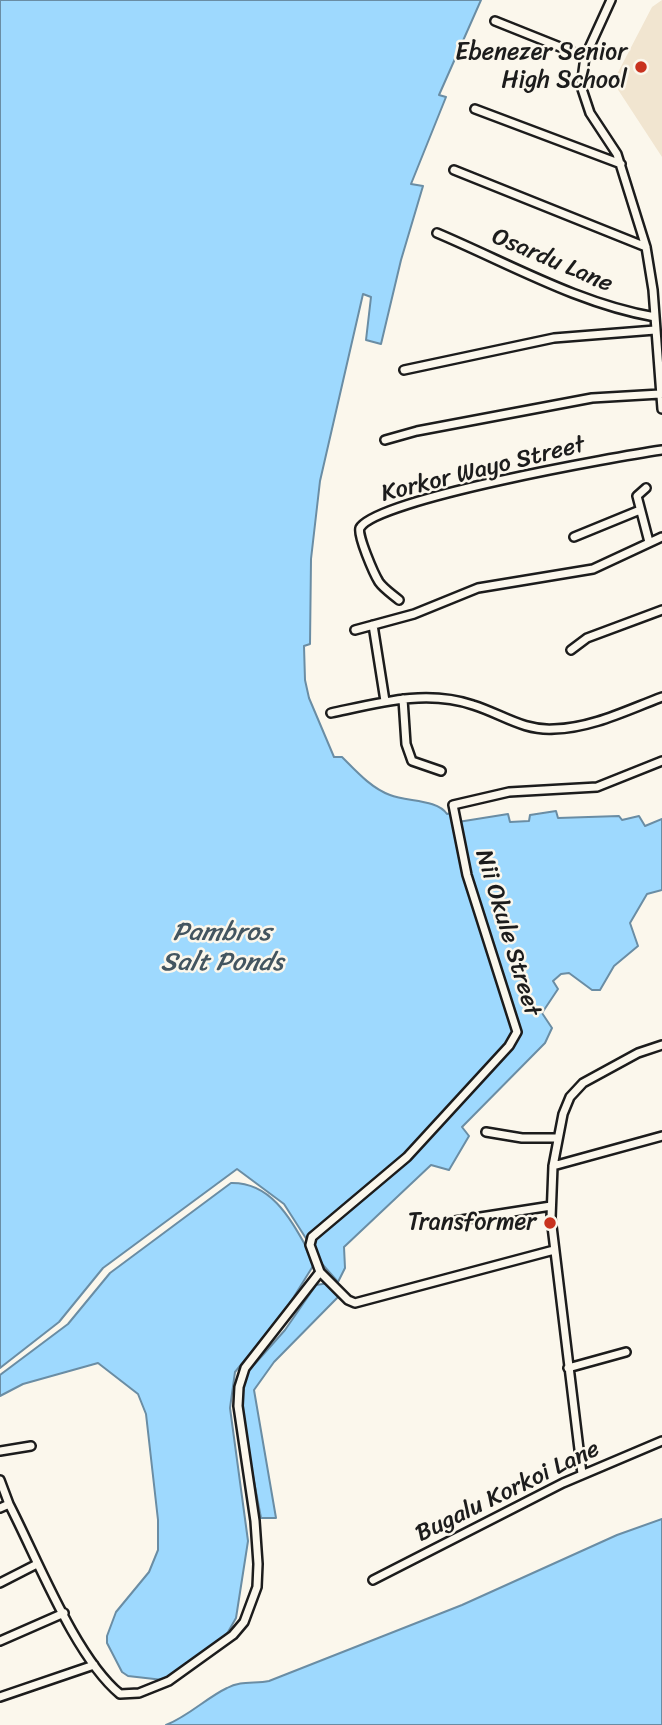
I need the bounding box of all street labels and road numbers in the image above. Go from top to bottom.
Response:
street label: Osardu Lane [487,223,617,299]
street label: Korkor Wayo Street [378,431,588,509]
street label: Nii Okule Street [468,846,546,1020]
street label: Bugalu Korkoi Lane [411,1435,605,1549]

